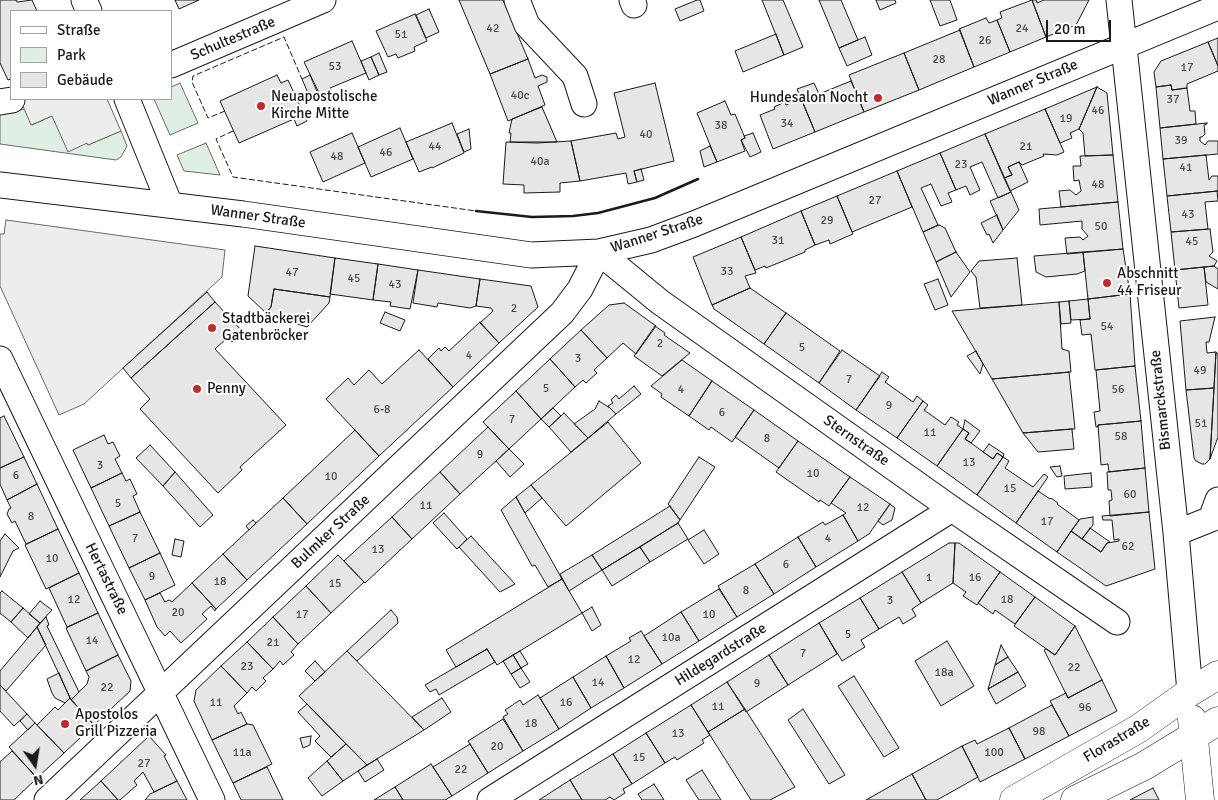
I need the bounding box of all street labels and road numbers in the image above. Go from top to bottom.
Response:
street label: Schultestraße [188,13,278,65]
street label: Wanner Straße [985,56,1081,110]
street label: Wanner Straße [209,201,307,233]
street label: Wanner Straße [609,211,705,257]
street label: Bismarckstraße [1147,349,1175,451]
street label: Sternstraße [820,412,892,470]
street label: Bulmker Straße [288,491,374,573]
street label: Hertastraße [81,540,131,618]
street label: Hildegardstraße [672,620,770,690]
street label: Florastraße [1080,713,1154,767]

